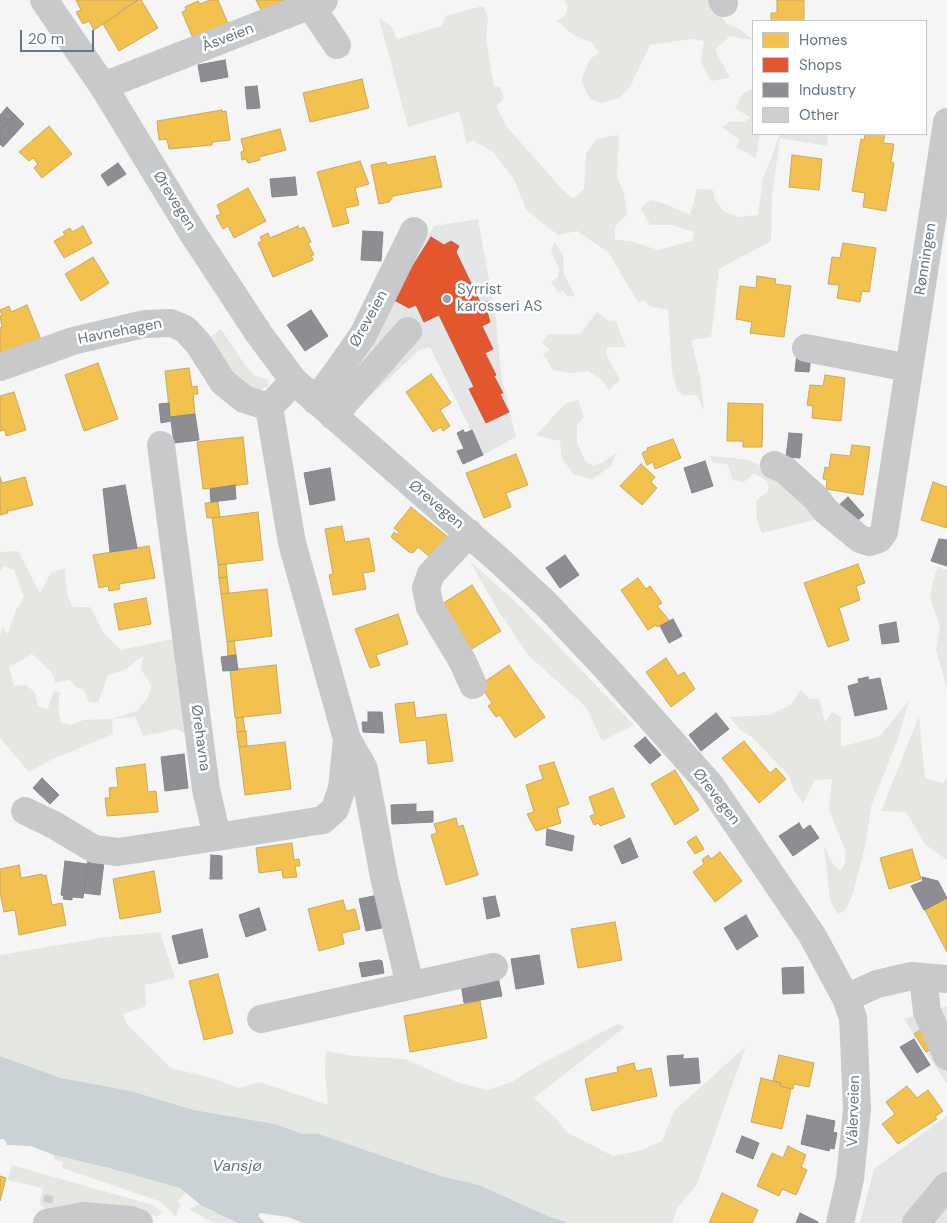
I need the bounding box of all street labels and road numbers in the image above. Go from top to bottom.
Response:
street label: Åsveien [200,20,256,56]
street label: Ørevegen [149,168,199,234]
street label: Rønningen [911,222,941,296]
street label: Øreveien [346,288,392,350]
street label: Havnehagen [77,315,163,349]
street label: Ørevegen [405,477,467,533]
street label: Ørehavna [186,704,214,772]
street label: Ørevegen [688,765,744,829]
street label: Vålerveien [844,1075,864,1147]

